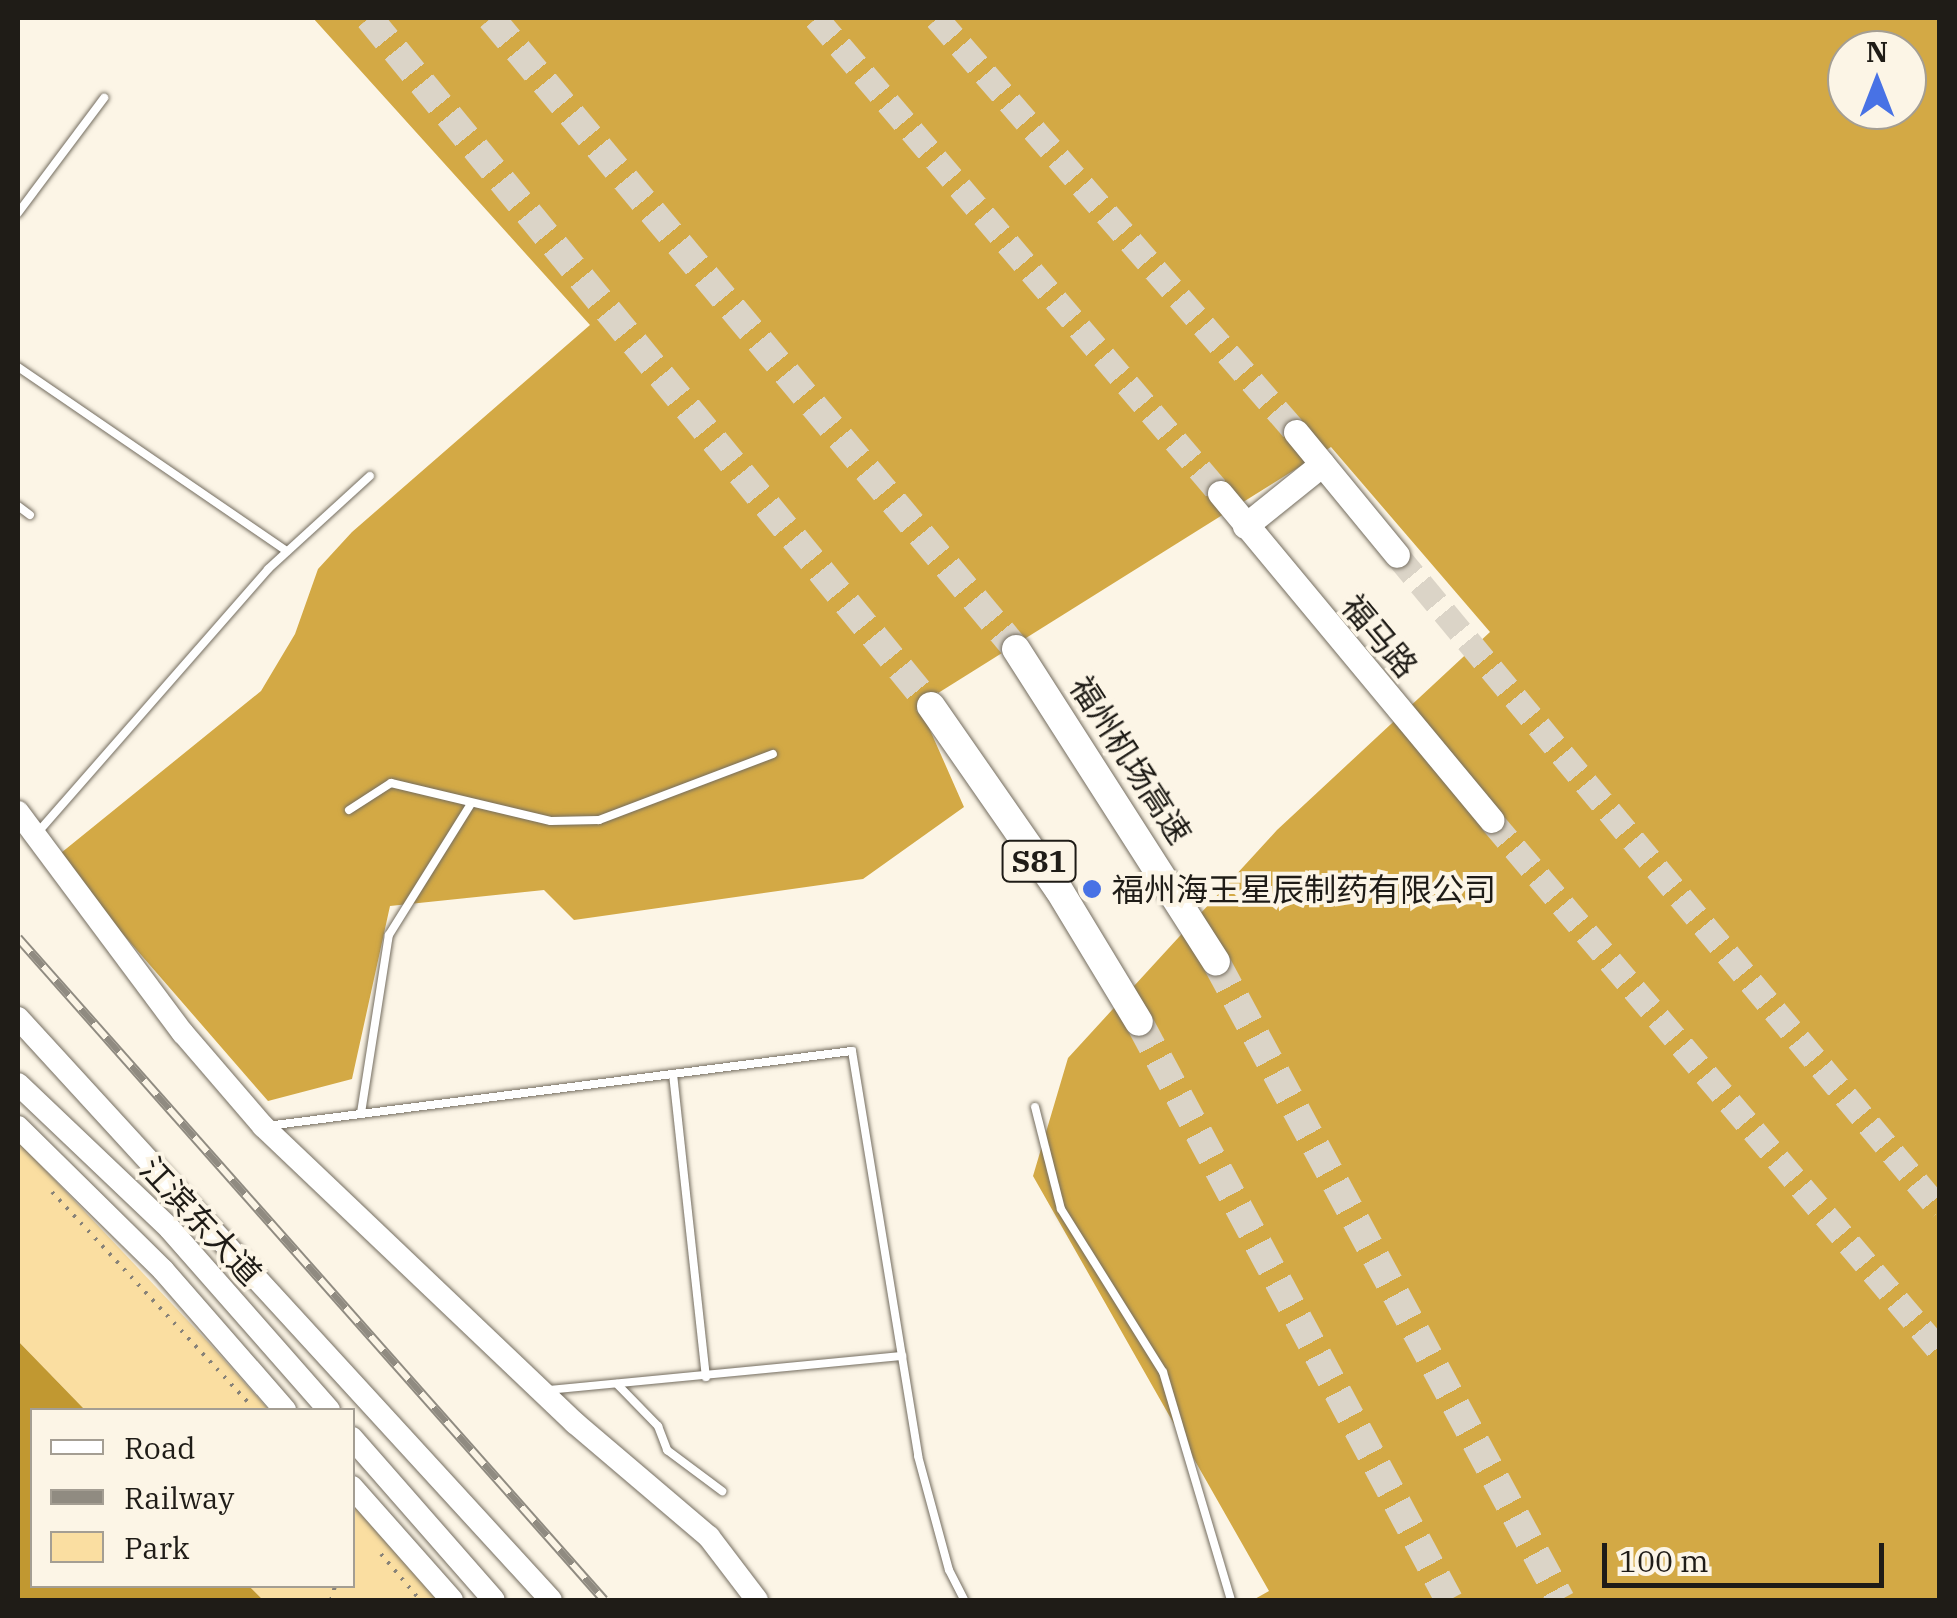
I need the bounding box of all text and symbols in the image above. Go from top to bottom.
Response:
north arrow [1827,30,1927,130]
text: N [1866,33,1888,70]
street label: 福马路 [1334,587,1426,685]
street label: 福州机场高速 [1063,669,1199,851]
road number: S81 [1002,836,1076,886]
place label: 福州海王星辰制药有限公司 [1112,870,1496,908]
marker: 福州海王星辰制药有限公司 [1081,878,1103,900]
street label: 江滨东大道 [132,1149,270,1293]
legend [30,1408,355,1588]
text: Road [124,1428,196,1467]
text: Railway [124,1478,234,1517]
scale bar [1607,1523,1890,1585]
text: Park [124,1528,190,1567]
text: 100 m [1619,1541,1709,1580]

